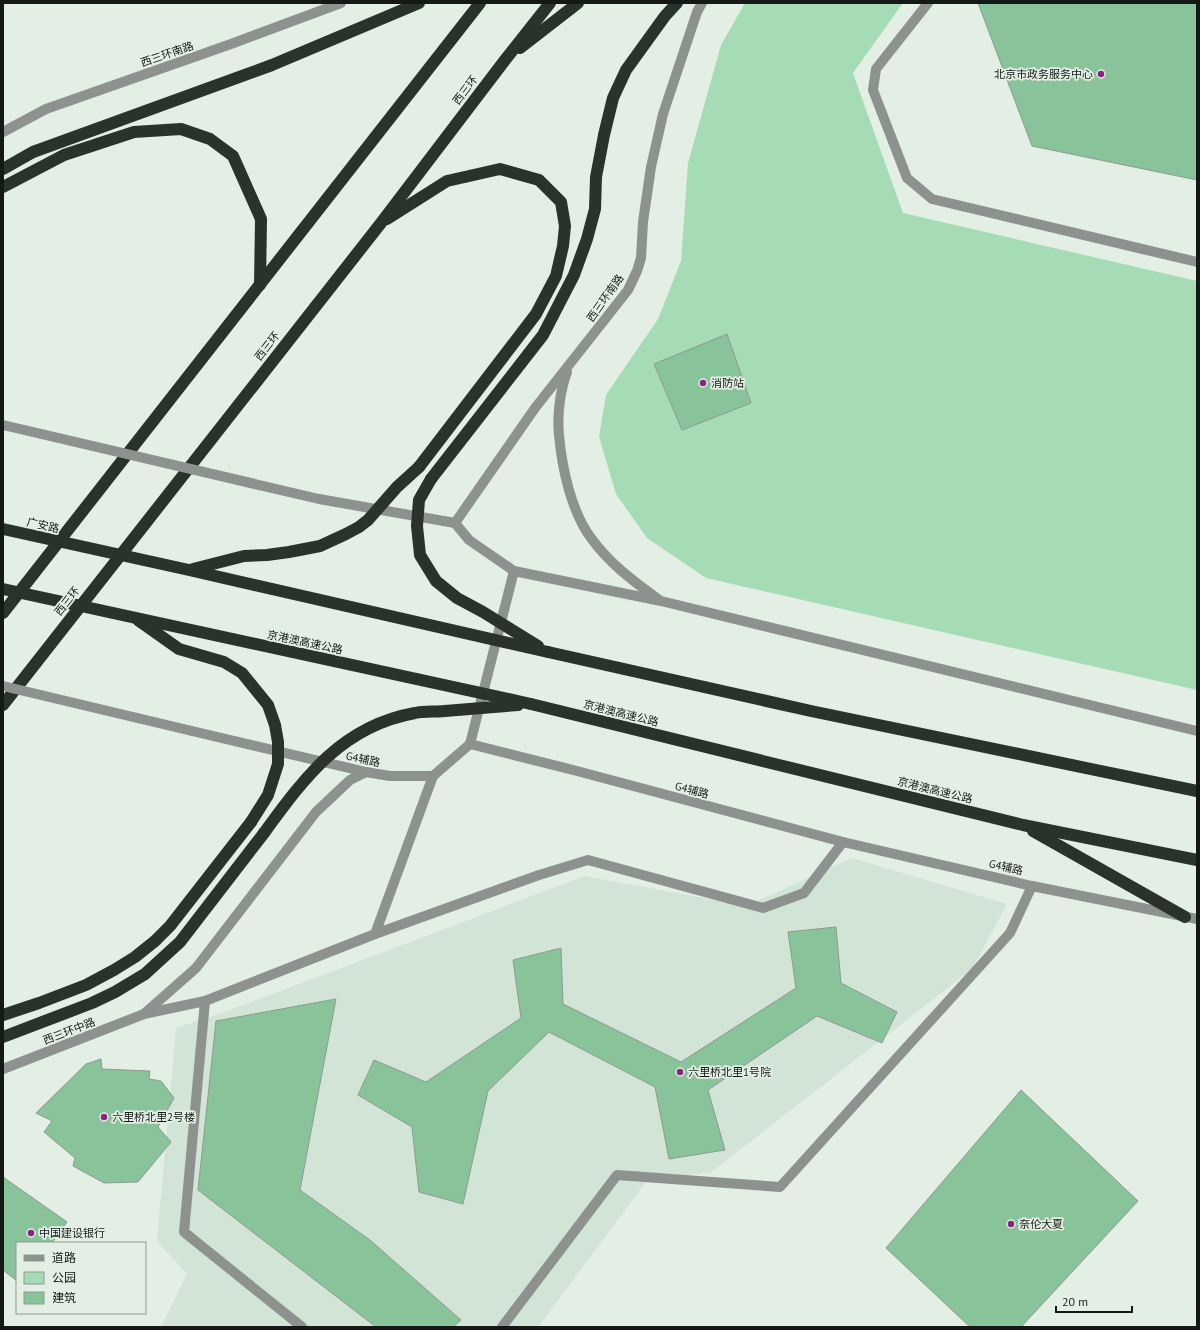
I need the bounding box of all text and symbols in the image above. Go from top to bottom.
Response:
street label: 西三环南路 [139,38,195,70]
place label: 北京市政务服务中心 [994,67,1093,81]
marker: 北京市政务服务中心 [1096,69,1106,79]
street label: 西三环 [449,73,481,107]
street label: 西三环南路 [583,271,627,325]
street label: 西三环 [251,329,283,363]
place label: 消防站 [711,376,744,390]
marker: 消防站 [698,378,708,388]
street label: 广安路 [25,514,61,536]
street label: 西三环 [51,584,83,618]
street label: 京港澳高速公路 [266,627,344,657]
street label: 京港澳高速公路 [582,697,660,729]
street label: G4辅路 [345,749,381,769]
street label: 京港澳高速公路 [896,774,974,806]
street label: G4辅路 [673,779,711,801]
street label: G4辅路 [988,856,1024,878]
street label: 西三环中路 [41,1015,97,1047]
place label: 六里桥北里1号院 [688,1065,771,1079]
marker: 六里桥北里1号院 [675,1067,685,1077]
place label: 六里桥北里2号楼 [112,1110,195,1124]
marker: 六里桥北里2号楼 [99,1112,109,1122]
place label: 奈伦大夏 [1019,1217,1063,1231]
marker: 奈伦大夏 [1006,1219,1016,1229]
place label: 中国建设银行 [39,1226,105,1240]
marker: 中国建设银行 [26,1228,36,1238]
legend [16,1242,146,1314]
text: 道路 [52,1250,76,1265]
text: 公园 [52,1270,76,1285]
scale bar [1056,1288,1132,1314]
text: 建筑 [52,1290,76,1305]
text: 20 m [1062,1294,1088,1309]

